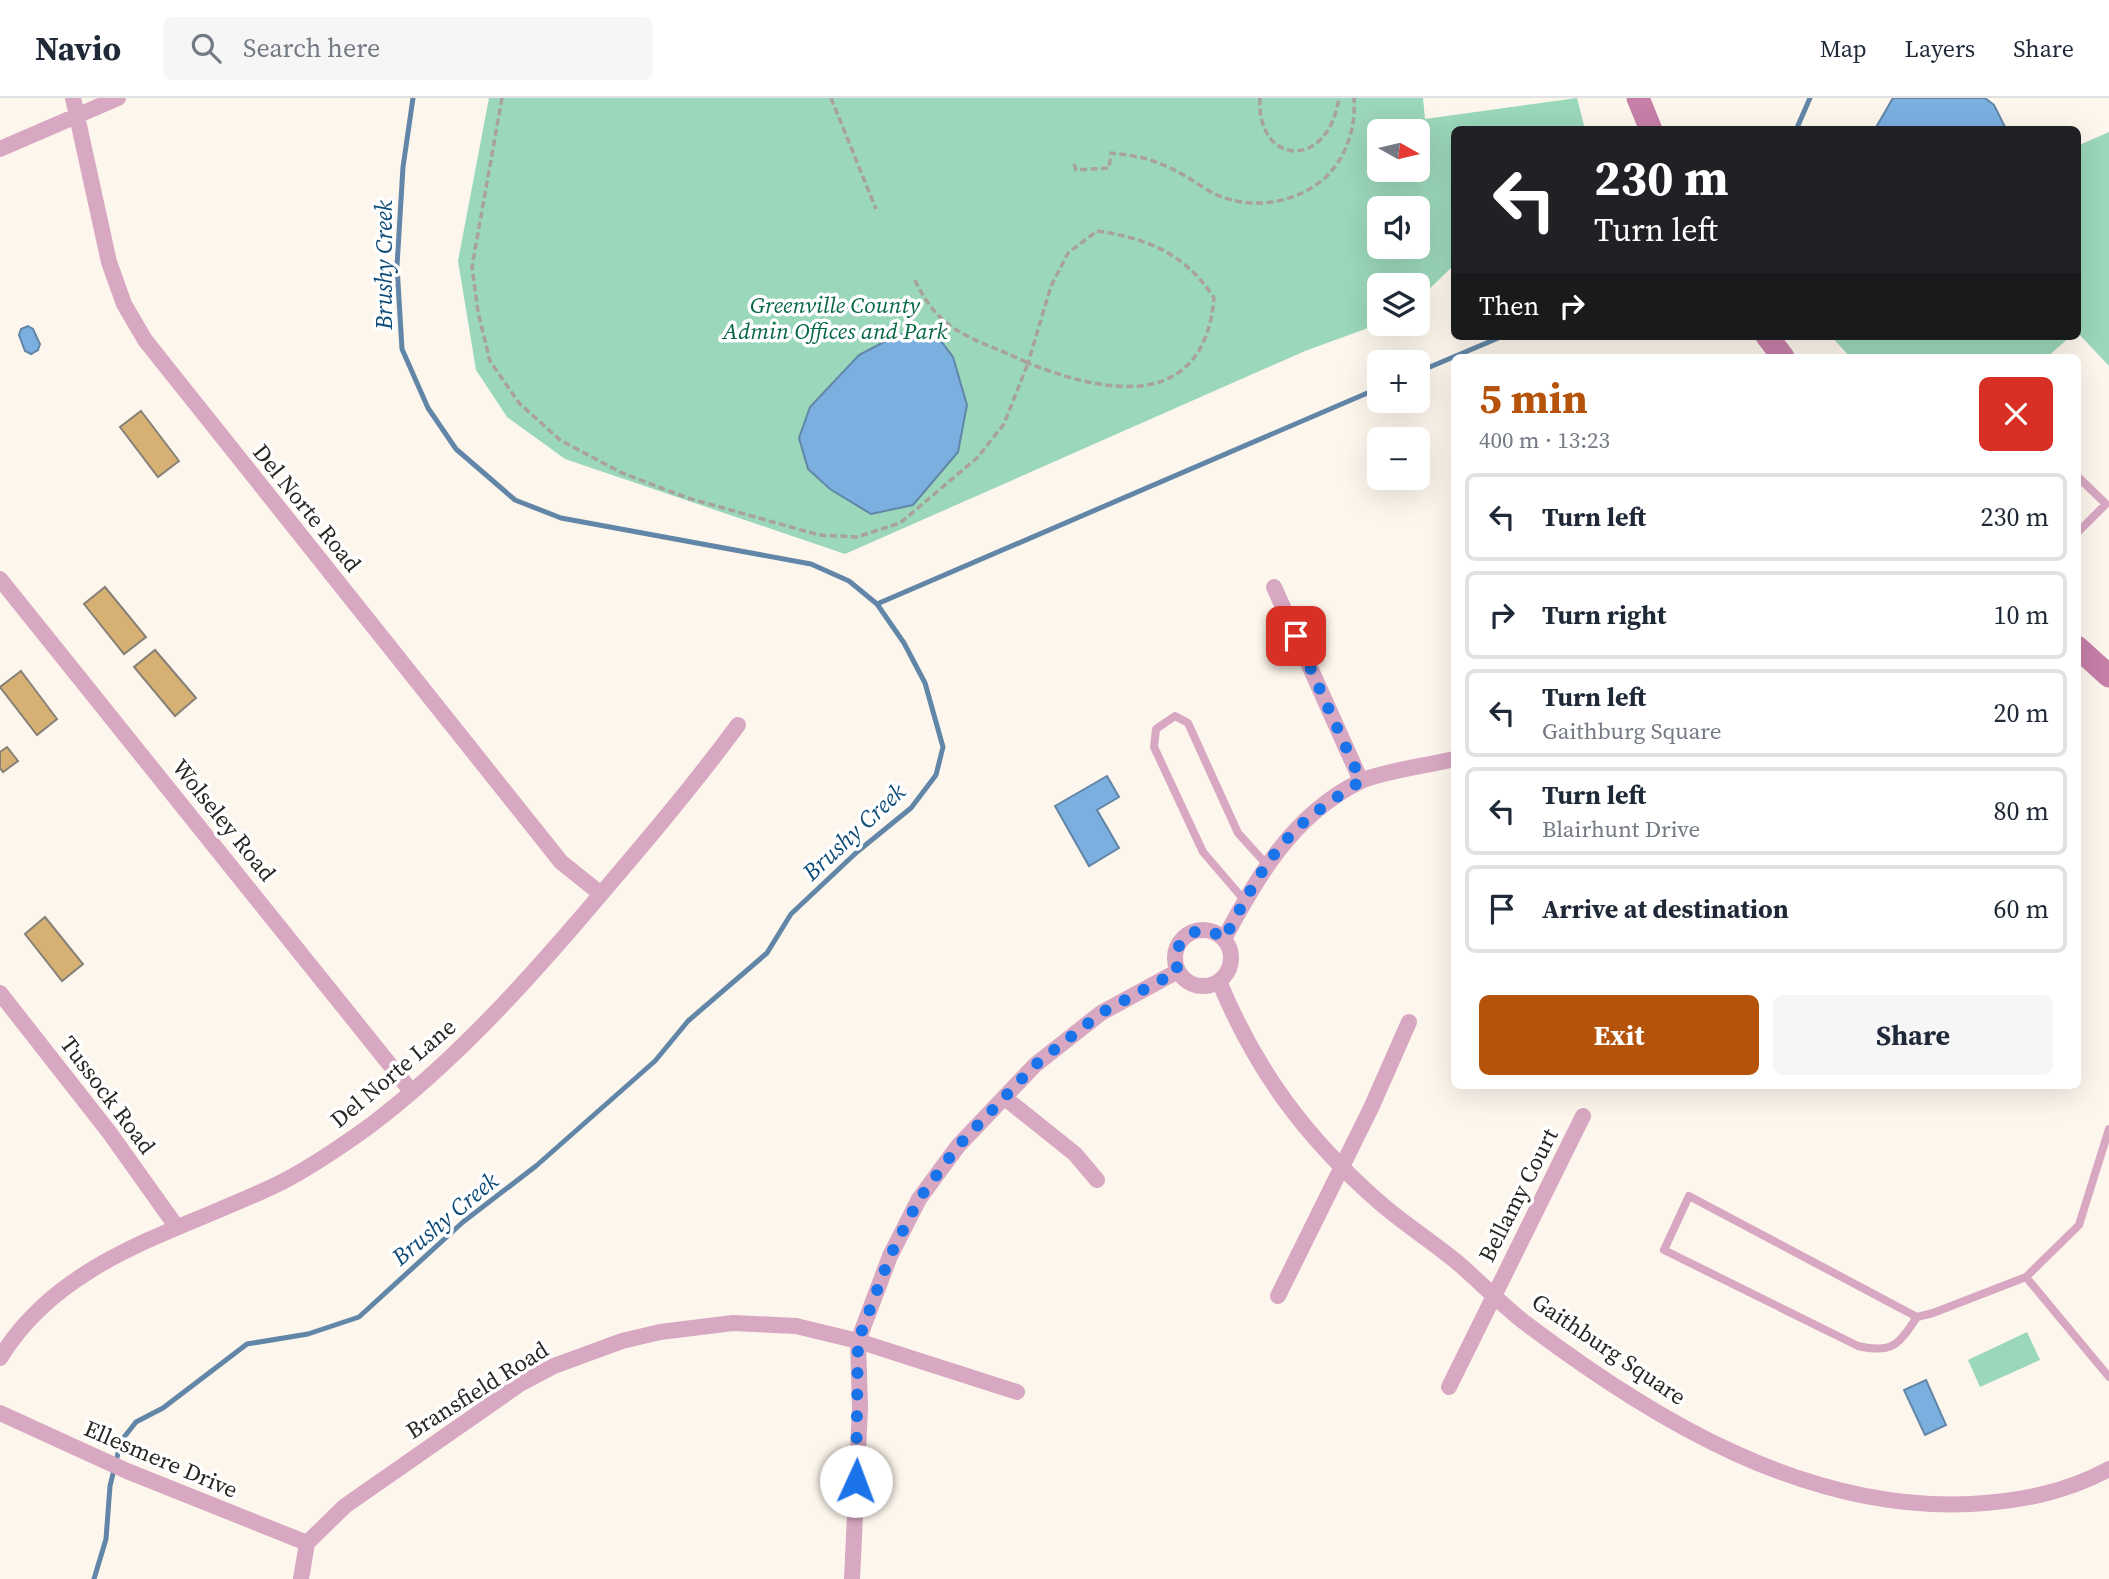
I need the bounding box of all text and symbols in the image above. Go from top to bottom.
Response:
search box [163,17,653,80]
text: Navio [35,26,121,71]
icon: search [187,29,225,67]
text: Search here [243,30,380,66]
text: Map [1820,32,1867,65]
text: Layers [1905,32,1975,65]
text: Share [2013,32,2074,65]
north arrow [1367,119,1430,182]
map controls [1367,119,1430,490]
text: 230 m [1594,144,1729,211]
icon: left [1479,154,1570,245]
button: sound [1367,196,1430,259]
water label: Brushy Creek [367,199,400,331]
text: Turn left [1594,208,1718,252]
button: layers [1367,273,1430,336]
icon: right [1553,287,1591,325]
text: Then [1479,288,1539,324]
park label: Greenville County Admin Offices and Park [721,289,948,347]
button: + [1367,350,1430,413]
text: 5 min [1479,369,1588,427]
button: close [1979,377,2053,451]
text: 400 m · 13:23 [1479,424,1610,456]
button: − [1367,427,1430,490]
street label: Del Norte Road [245,437,369,579]
icon: left [1483,498,1521,536]
text: Turn left [1542,499,1646,535]
text: 230 m [1981,499,2049,535]
icon: right [1483,596,1521,634]
text: Turn right [1542,597,1666,633]
text: 10 m [1994,597,2049,633]
pin [1266,606,1326,666]
icon: arrive [1277,617,1315,655]
text: Turn left [1542,679,1646,715]
icon: left [1483,694,1521,732]
text: 20 m [1994,695,2049,731]
text: Gaithburg Square [1542,715,1722,747]
street label: Wolseley Road [165,752,283,888]
water label: Brushy Creek [794,775,913,889]
text: Turn left [1542,777,1646,813]
icon: left [1483,792,1521,830]
text: 80 m [1994,793,2049,829]
text: Blairhunt Drive [1542,813,1700,845]
icon: arrive [1483,890,1521,928]
text: Arrive at destination [1542,891,1789,927]
text: 60 m [1994,891,2049,927]
button: Exit [1479,995,1759,1075]
button: Share [1773,995,2053,1075]
street label: Del Norte Lane [323,1011,463,1135]
street label: Tussock Road [53,1029,163,1161]
street label: Bellamy Court [1471,1122,1566,1267]
water label: Brushy Creek [384,1164,505,1274]
street label: Gaithburg Square [1526,1286,1692,1412]
street label: Bransfield Road [400,1333,554,1447]
street label: Ellesmere Drive [79,1412,243,1506]
position arrow [819,1444,893,1518]

